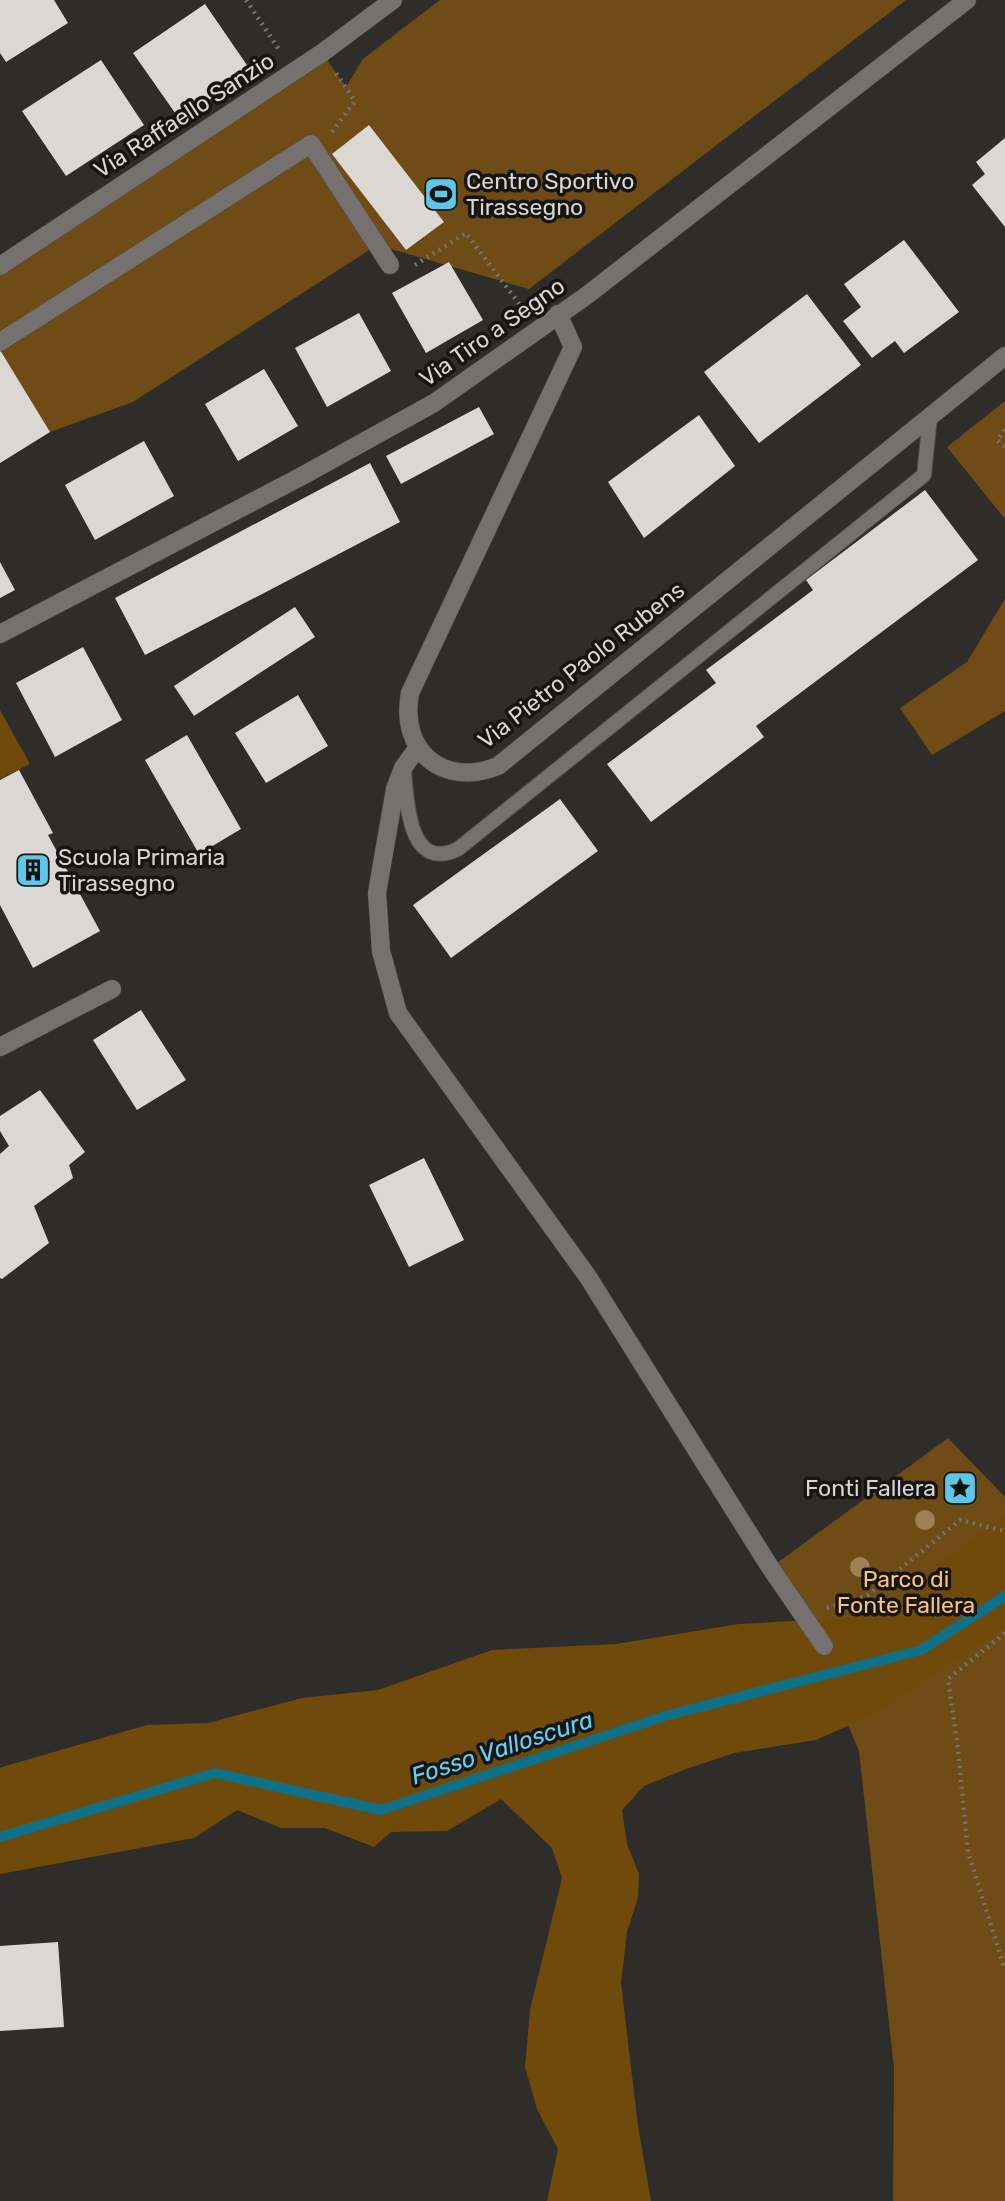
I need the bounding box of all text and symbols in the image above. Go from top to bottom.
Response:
street label: Via Raffaello Sanzio [89,46,279,184]
place label: Centro Sportivo Tirassegno [466,167,634,221]
sports icon: Centro Sportivo Tirassegno [422,175,460,213]
street label: Via Tiro a Segno [414,272,570,392]
street label: Via Pietro Paolo Rubens [472,576,690,754]
place label: Scuola Primaria Tirassegno [58,843,225,897]
building icon: Scuola Primaria Tirassegno [14,851,52,889]
place icon: Fonti Fallera [941,1469,979,1507]
place label: Fonti Fallera [805,1474,936,1502]
park label: Parco di Fonte Fallera [837,1565,975,1619]
water label: Fosso Valloscura [408,1705,596,1791]

